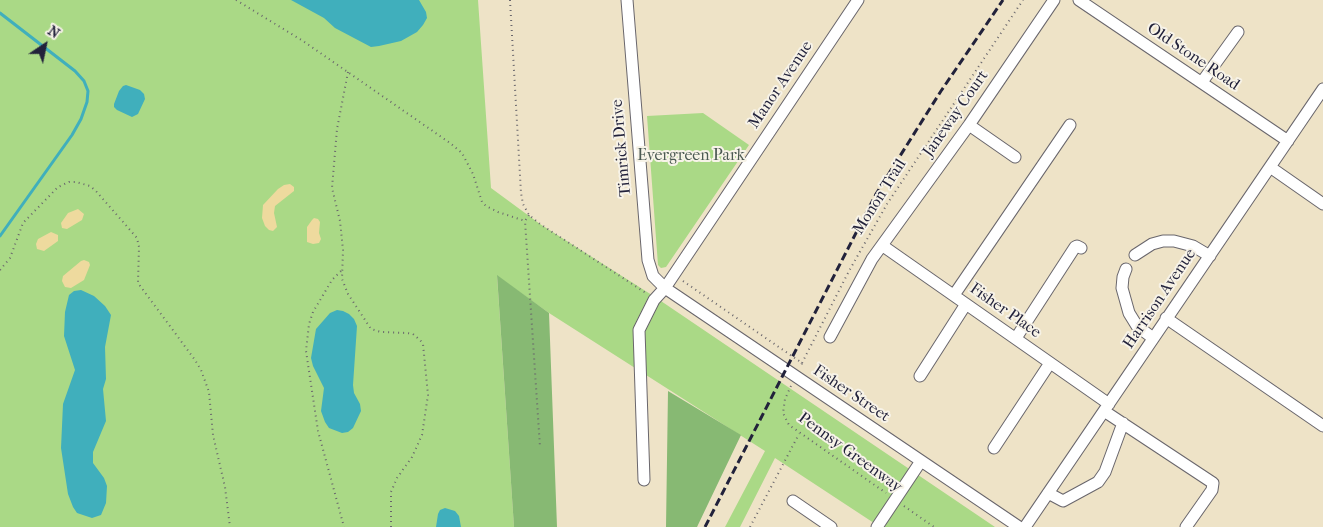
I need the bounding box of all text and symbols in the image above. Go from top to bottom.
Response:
street label: Old Stone Road [1143,19,1243,95]
north arrow [20,20,70,70]
text: N [45,22,63,42]
street label: Manor Avenue [745,38,817,132]
street label: Janeway Court [919,67,993,161]
street label: Timrick Drive [608,98,636,198]
park label: Evergreen Park [637,146,745,166]
street label: Monon Trail [849,156,911,238]
street label: Harrison Avenue [1119,245,1201,353]
street label: Fisher Place [966,279,1044,343]
street label: Fisher Street [809,361,893,427]
street label: Pennsy Greenway [794,409,906,497]

